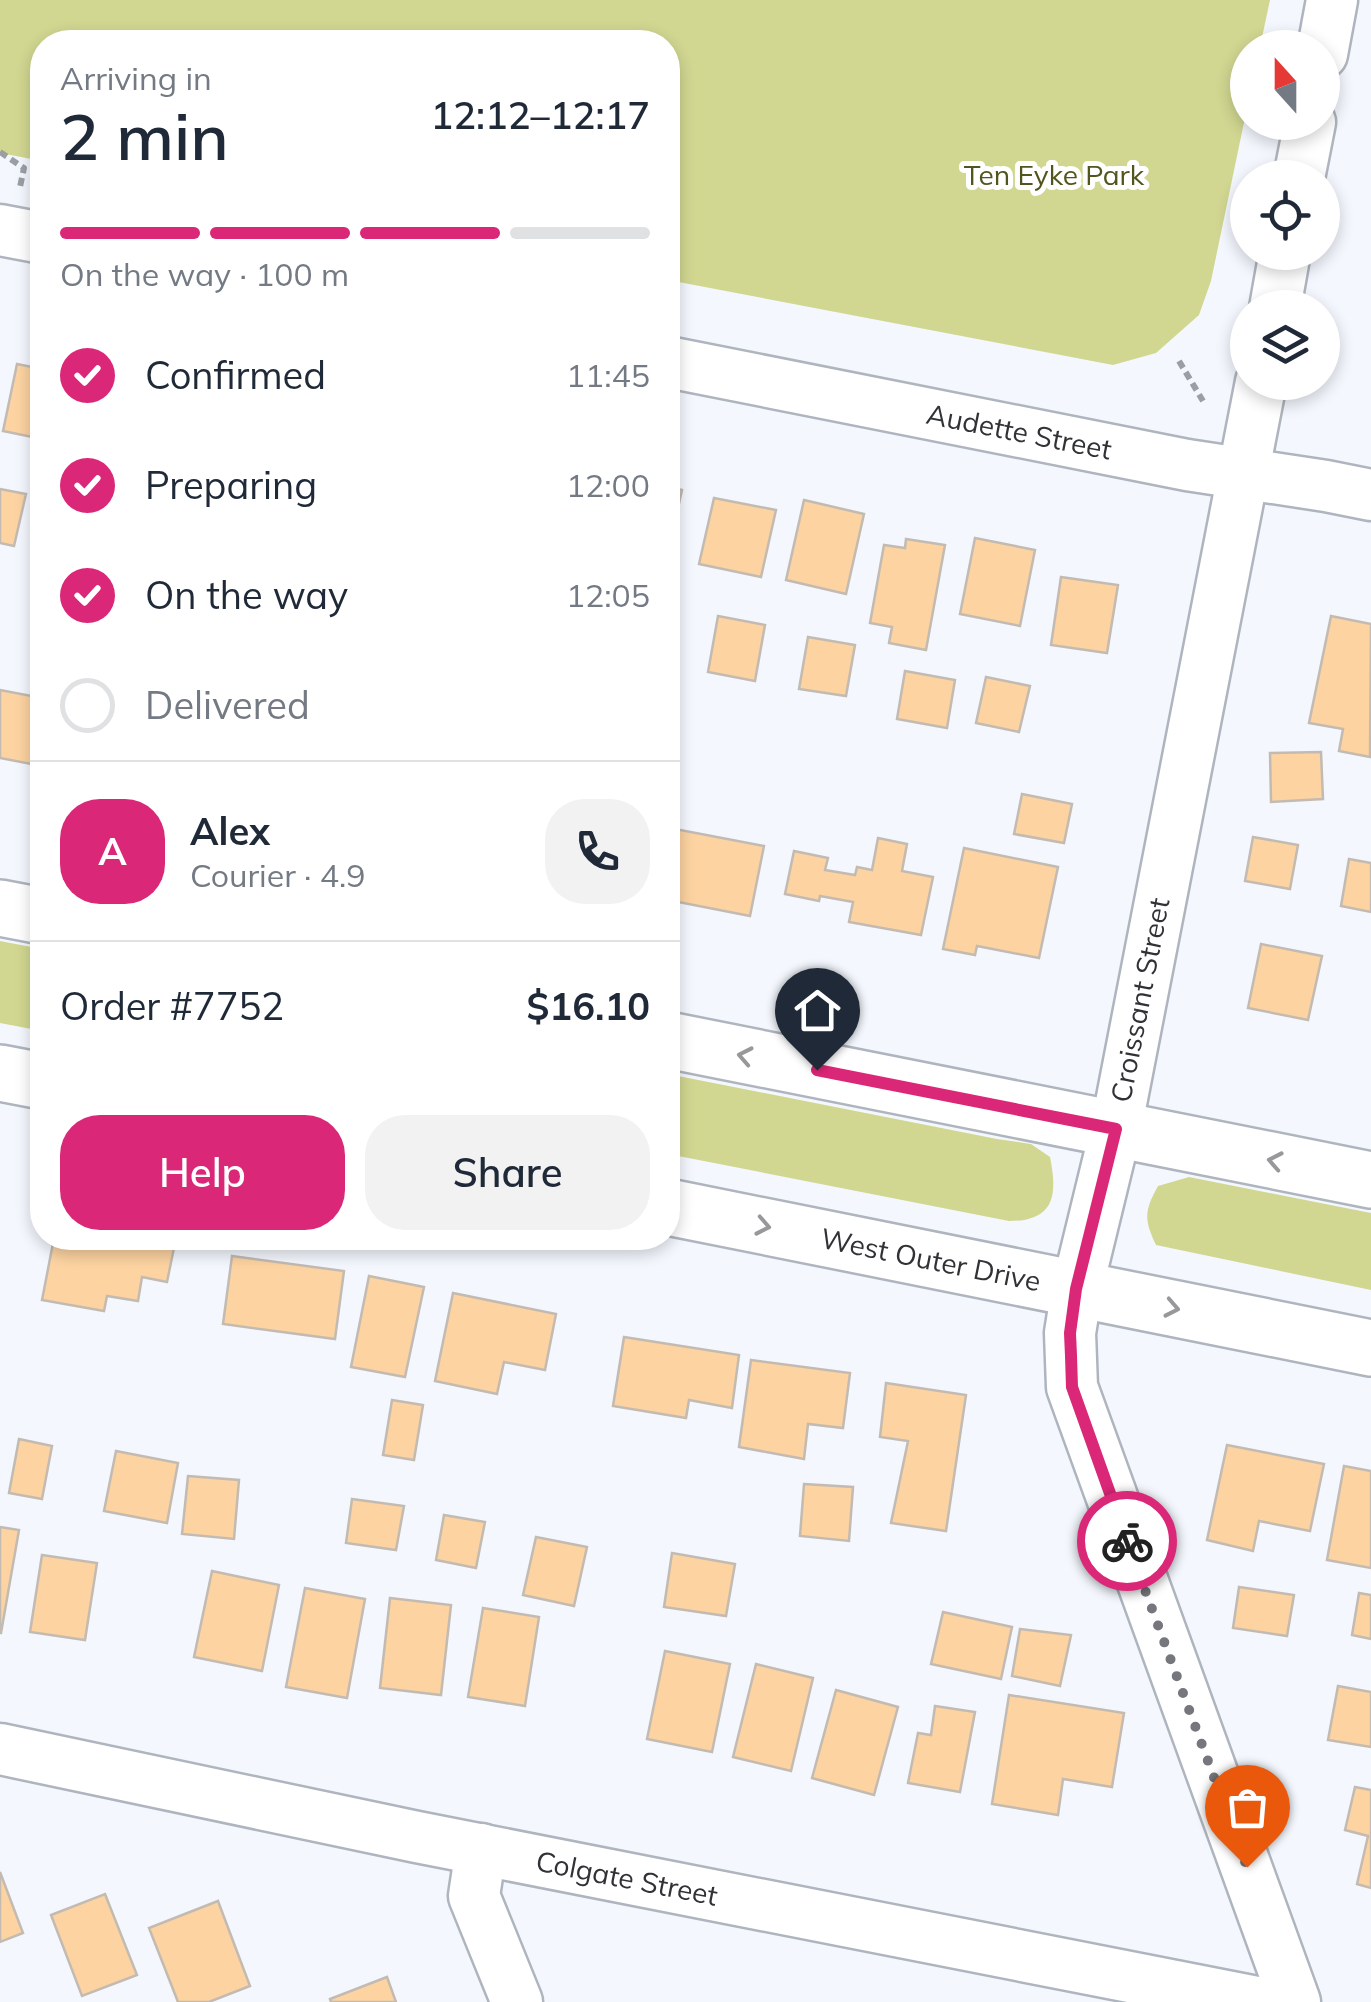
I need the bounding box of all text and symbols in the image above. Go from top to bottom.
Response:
north arrow [1230,30,1340,140]
map controls [1230,30,1340,400]
text: Arriving in [60,58,212,98]
text: 12:12–12:17 [430,91,650,139]
text: 2 min [60,95,229,176]
park label: Ten Eyke Park [964,157,1145,192]
button: locate [1230,160,1340,270]
text: On the way · 100 m [60,254,349,294]
button: layers [1230,290,1340,400]
icon: check [60,348,115,403]
text: Confirmed [145,351,326,399]
text: 11:45 [566,355,650,395]
street label: Audette Street [924,396,1115,467]
icon: check [60,458,115,513]
text: Preparing [145,461,317,509]
text: 12:00 [566,465,650,505]
icon: check [60,568,115,623]
text: On the way [145,571,348,619]
text: 12:05 [566,575,650,615]
text: Delivered [145,681,310,729]
button: phone [545,799,650,904]
text: Alex [190,807,270,855]
text: A [98,827,127,875]
text: Courier · 4.9 [190,855,366,895]
street label: Croissant Street [1103,895,1177,1105]
pin [775,968,860,1071]
text: Order #7752 [60,982,284,1030]
text: $16.10 [527,982,650,1030]
icon: home [790,983,845,1038]
one-way arrow [737,1046,754,1067]
button: Help [60,1115,345,1230]
button: Share [365,1115,650,1230]
one-way arrow [1267,1151,1284,1172]
one-way arrow [754,1215,771,1236]
street label: West Outer Drive [818,1220,1044,1298]
one-way arrow [1163,1297,1180,1318]
courier [1077,1491,1177,1591]
icon: bike [1100,1514,1155,1569]
pin [1205,1765,1290,1868]
icon: bag [1220,1780,1275,1835]
street label: Colgate Street [533,1843,721,1913]

